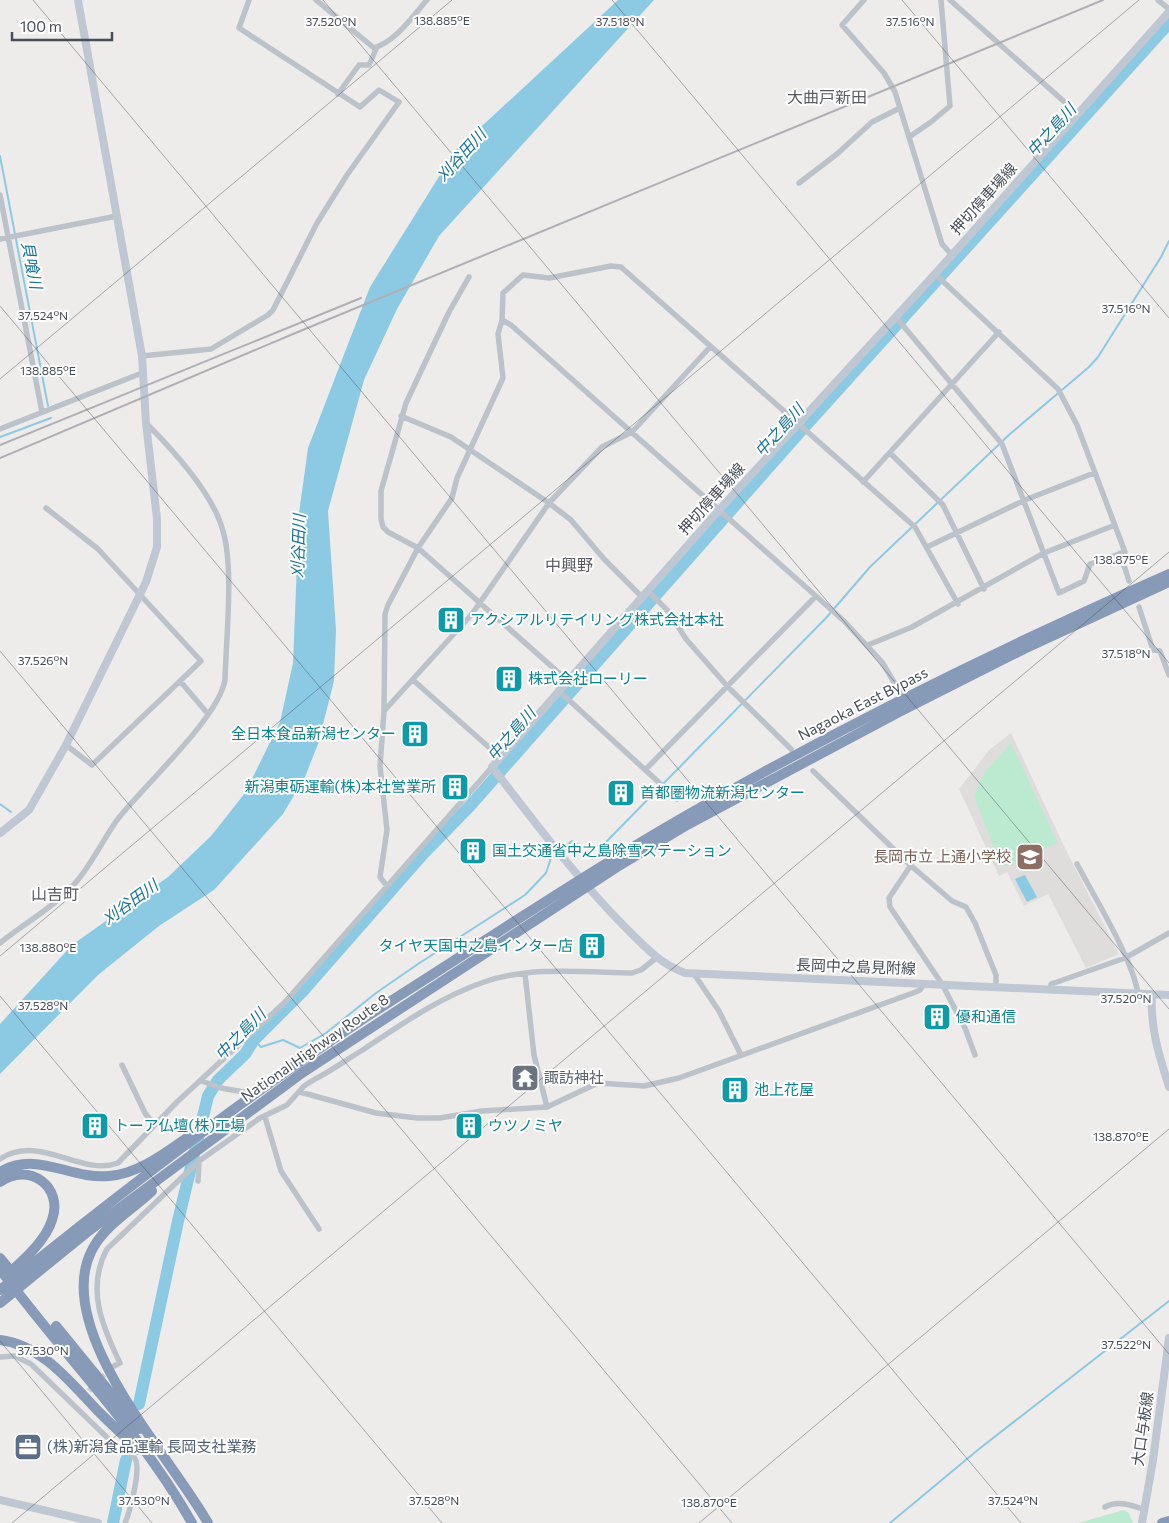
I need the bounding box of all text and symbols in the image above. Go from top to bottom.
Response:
scale bar [12,10,112,42]
text: 138.885°E [414,13,470,27]
text: 37.520°N [305,14,357,28]
text: 37.518°N [595,14,645,28]
text: 37.516°N [885,14,935,28]
text: 100 m [20,17,62,35]
district label: 大曲戸新田 [787,87,867,106]
water label: 中之島川 [1022,98,1080,160]
water label: 刈谷田川 [432,123,490,185]
street label: 押切停車場線 [946,159,1020,238]
water label: 貝喰川 [19,240,47,292]
text: 37.516°N [1101,301,1151,315]
text: 37.524°N [18,308,68,322]
text: 138.885°E [20,363,76,377]
water label: 中之島川 [750,398,808,460]
street label: 押切停車場線 [674,459,748,538]
water label: 刈谷田川 [287,512,308,578]
text: 138.875°E [1094,552,1148,566]
district label: 中興野 [545,555,593,574]
building icon: アクシアルリテイリング株式会社本社 [436,605,466,635]
place label: アクシアルリテイリング株式会社本社 [470,610,724,628]
text: 37.518°N [1101,646,1151,660]
text: 37.526°N [18,653,68,667]
street label: Nagaoka East Bypass [795,663,931,744]
building icon: 株式会社ローリー [494,664,524,694]
place label: 株式会社ローリー [528,669,648,687]
water label: 中之島川 [482,702,540,764]
building icon: 全日本食品新潟センター [400,719,430,749]
place label: 全日本食品新潟センター [231,724,396,742]
building icon: 新潟東砺運輸(株)本社営業所 [440,772,470,802]
place label: 新潟東砺運輸(株)本社営業所 [244,777,436,795]
building icon: 首都圏物流新潟センター [606,778,636,808]
place label: 首都圏物流新潟センター [640,783,805,801]
building icon: 国土交通省中之島除雪ステーション [458,836,488,866]
place label: 国土交通省中之島除雪ステーション [492,841,732,859]
school or university icon: 長岡市立 上通小学校 [1015,842,1045,872]
place label: 長岡市立 上通小学校 [873,847,1011,865]
water label: 刈谷田川 [98,874,163,928]
district label: 山吉町 [31,884,79,903]
building icon: タイヤ天国中之島インター店 [577,931,607,961]
place label: タイヤ天国中之島インター店 [378,936,573,954]
text: 138.880°E [20,940,76,954]
street label: 長岡中之島見附線 [796,955,916,977]
street label: National Highway Route 8 [237,989,392,1105]
text: 37.520°N [1100,991,1152,1005]
text: 37.528°N [18,998,68,1012]
building icon: 優和通信 [922,1002,952,1032]
water label: 中之島川 [211,1003,270,1063]
place label: 優和通信 [956,1007,1016,1025]
temple icon: 諏訪神社 [510,1063,540,1093]
place label: 諏訪神社 [544,1068,604,1086]
building icon: 池上花屋 [720,1075,750,1105]
place label: 池上花屋 [754,1080,814,1098]
building icon: トーア仏壇(株)工場 [80,1111,110,1141]
building icon: ウツノミヤ [454,1111,484,1141]
place label: トーア仏壇(株)工場 [114,1116,245,1134]
place label: ウツノミヤ [488,1116,563,1134]
text: 138.870°E [1093,1129,1149,1143]
text: 37.522°N [1101,1337,1151,1351]
text: 37.530°N [17,1343,69,1357]
street label: 大口与板線 [1128,1390,1156,1467]
office icon: (株)新潟食品運輸 長岡支社業務 [13,1432,43,1462]
place label: (株)新潟食品運輸 長岡支社業務 [47,1437,256,1455]
text: 37.530°N [118,1493,170,1507]
text: 37.528°N [409,1493,459,1507]
text: 37.524°N [988,1493,1038,1507]
text: 138.870°E [681,1495,737,1509]

